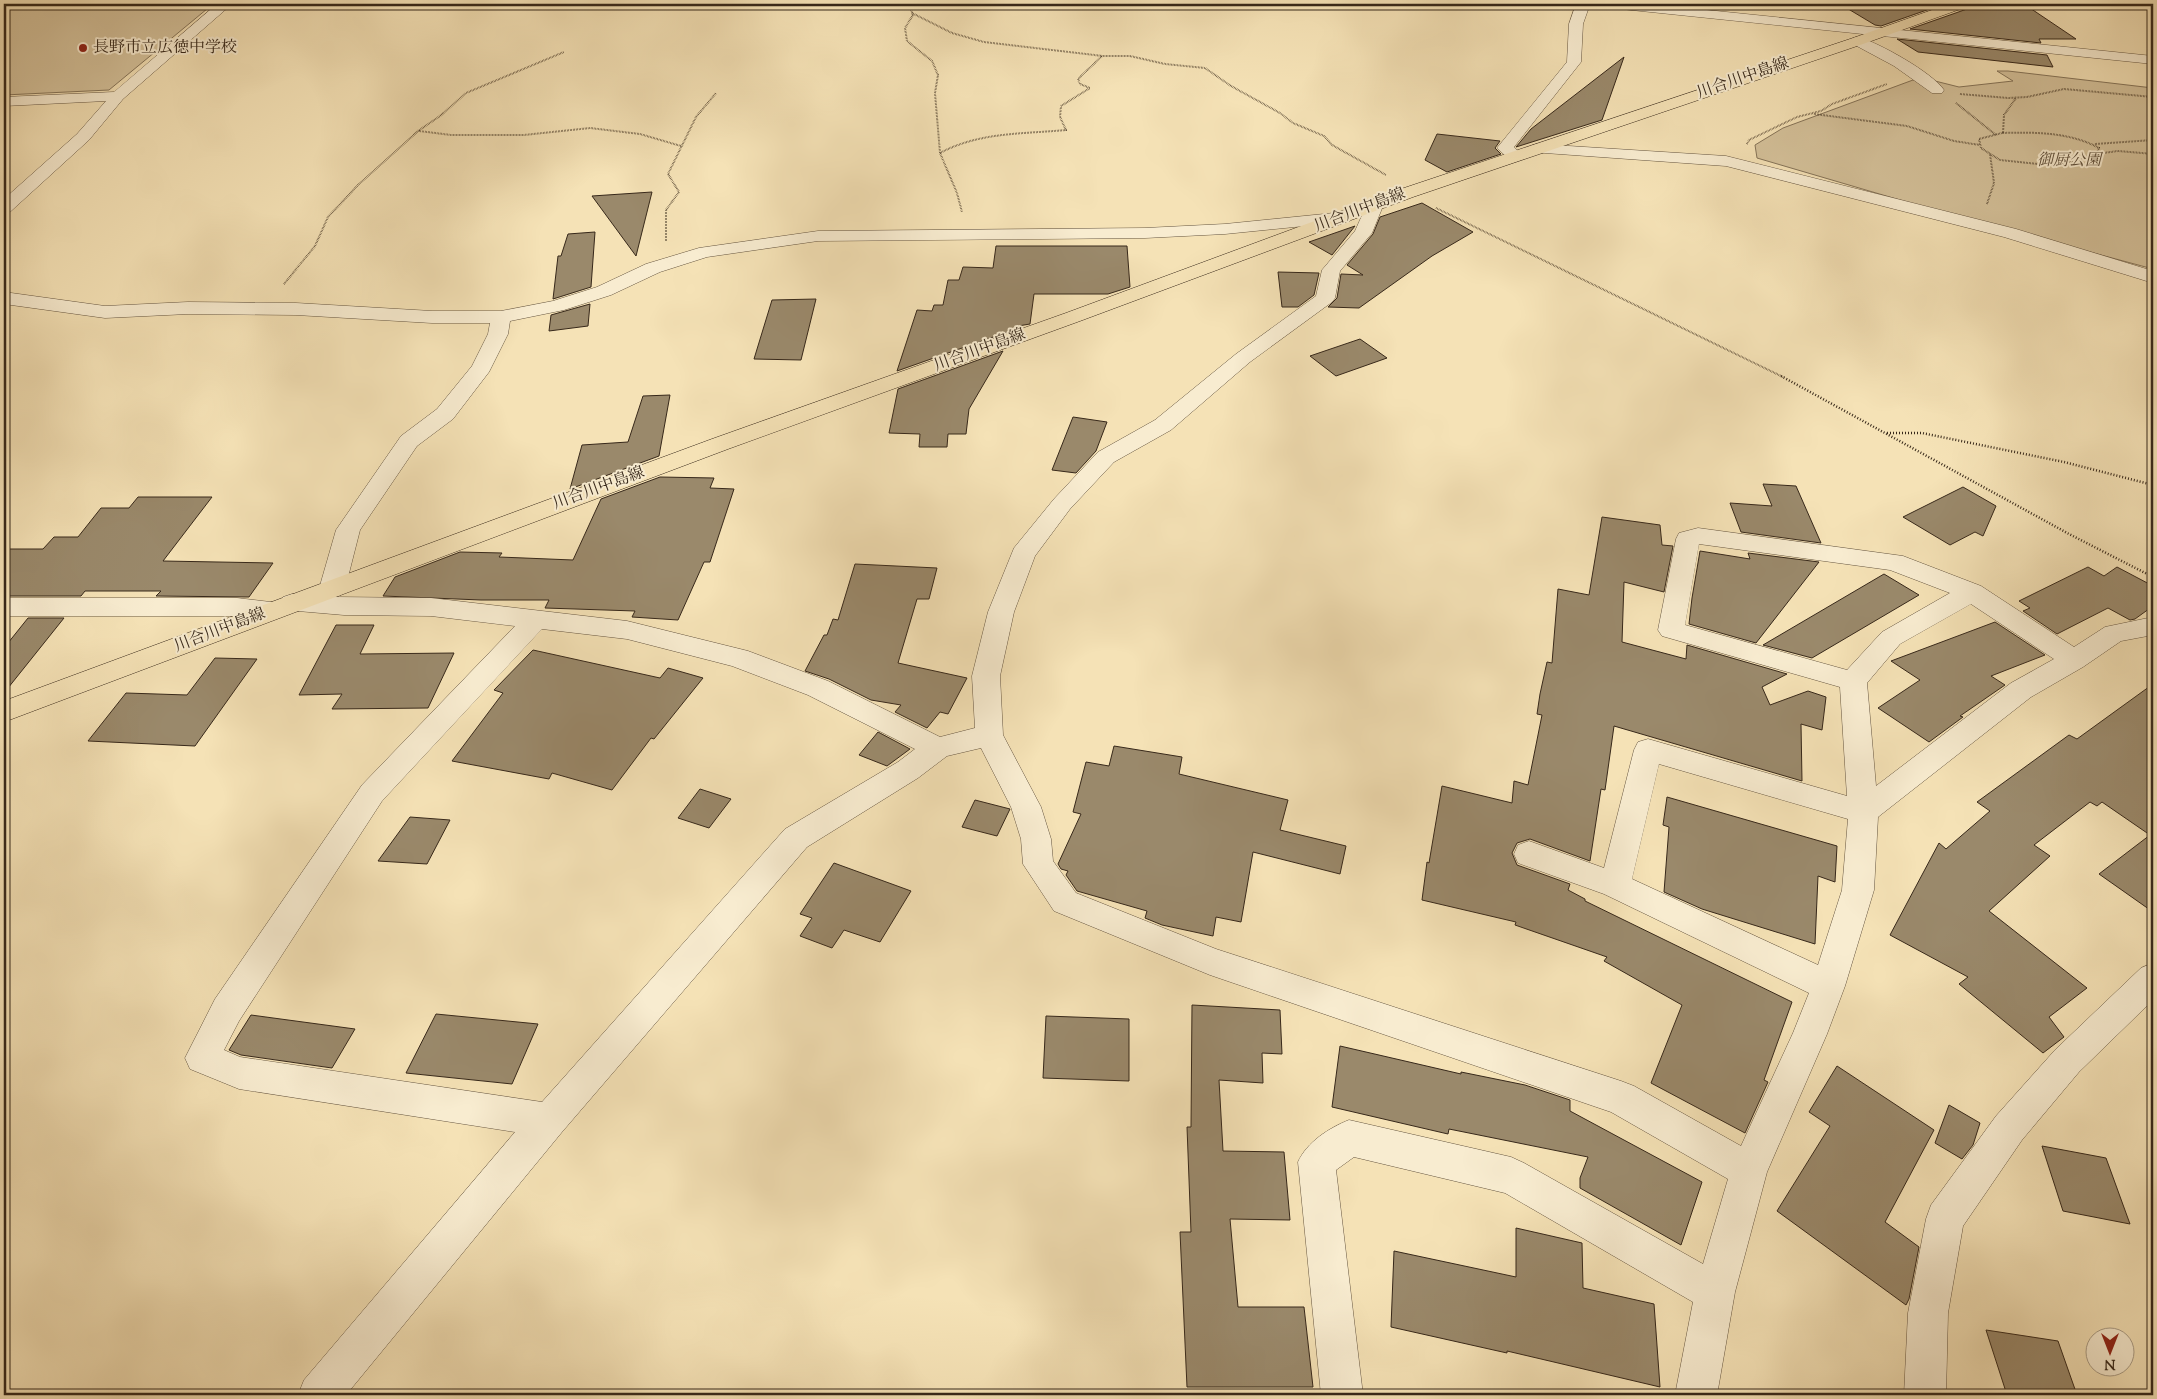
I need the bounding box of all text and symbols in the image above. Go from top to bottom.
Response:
place label: 長野市立広徳中学校 [93,37,237,60]
marker: 長野市立広徳中学校 [77,42,89,54]
street label: 川合川中島線 [1694,52,1792,106]
park label: 御厨公園 [2037,150,2104,173]
street label: 川合川中島線 [1311,183,1409,239]
street label: 川合川中島線 [931,324,1029,378]
street label: 川合川中島線 [550,462,648,516]
street label: 川合川中島線 [171,603,269,659]
north arrow [2084,1326,2134,1376]
text: N [2104,1353,2116,1373]

